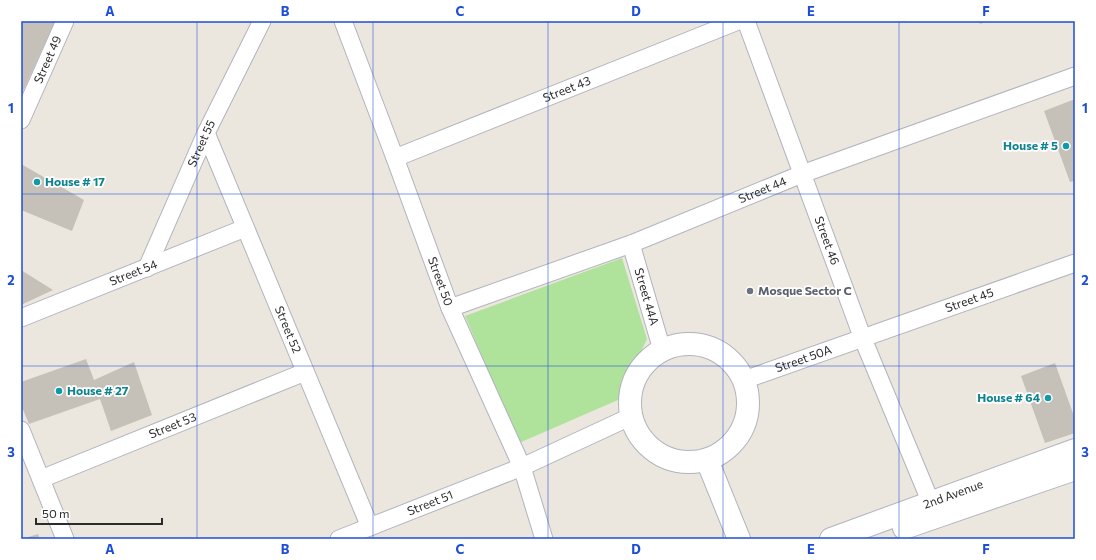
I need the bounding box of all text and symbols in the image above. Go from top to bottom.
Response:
text: A [105,3,115,19]
text: B [281,3,290,19]
text: C [456,3,465,19]
text: D [631,3,641,19]
text: E [807,3,815,19]
text: F [982,3,990,19]
street label: Street 49 [30,33,64,85]
street label: Street 43 [540,73,593,104]
text: 1 [8,100,14,116]
text: 1 [1082,100,1088,116]
street label: Street 55 [184,117,218,169]
place label: House # 5 [1003,138,1058,152]
marker: House # 5 [1061,141,1071,151]
street label: Street 44 [736,173,788,205]
place label: House # 17 [45,174,105,188]
marker: House # 17 [32,177,42,187]
street label: Street 46 [812,214,843,267]
street label: Street 50 [426,255,457,308]
street label: Street 54 [107,256,159,288]
street label: Street 44A [632,266,662,327]
text: 2 [7,272,15,288]
text: 2 [1081,272,1089,288]
place label: Mosque Sector C [758,283,852,297]
street label: Street 45 [943,284,995,314]
marker: Mosque Sector C [745,286,755,296]
street label: Street 52 [273,304,305,355]
street label: Street 50A [773,342,833,374]
place label: House # 27 [67,383,129,397]
marker: House # 27 [54,386,64,396]
place label: House # 64 [977,390,1041,404]
marker: House # 64 [1043,393,1053,403]
street label: Street 53 [146,409,198,441]
text: 3 [7,444,15,460]
text: 3 [1081,444,1089,460]
street label: 2nd Avenue [921,476,985,511]
street label: Street 51 [405,487,455,518]
scale bar [36,500,162,526]
text: 50 m [42,506,70,520]
text: A [105,541,115,557]
text: B [281,541,290,557]
text: C [456,541,465,557]
text: D [631,541,641,557]
text: E [807,541,815,557]
text: F [982,541,990,557]

